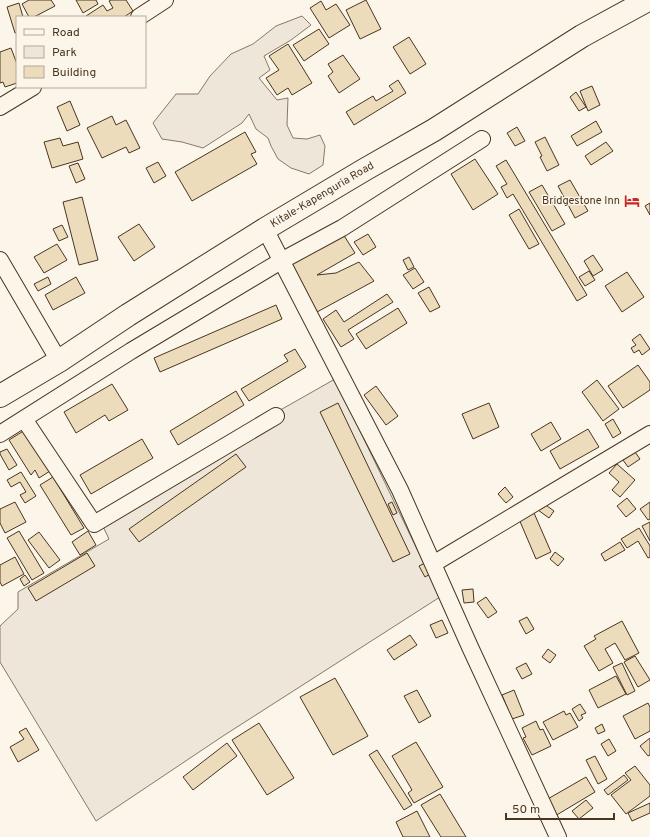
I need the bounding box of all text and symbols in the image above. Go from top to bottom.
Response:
legend [16,16,146,88]
text: Road [52,25,80,41]
text: Park [52,45,77,61]
text: Building [52,65,96,81]
street label: Kitale-Kapenguria Road [268,159,377,231]
hotel icon: Bridgestone Inn [623,192,641,210]
place label: Bridgestone Inn [542,194,620,208]
scale bar [506,795,614,821]
text: 50 m [512,802,540,818]

